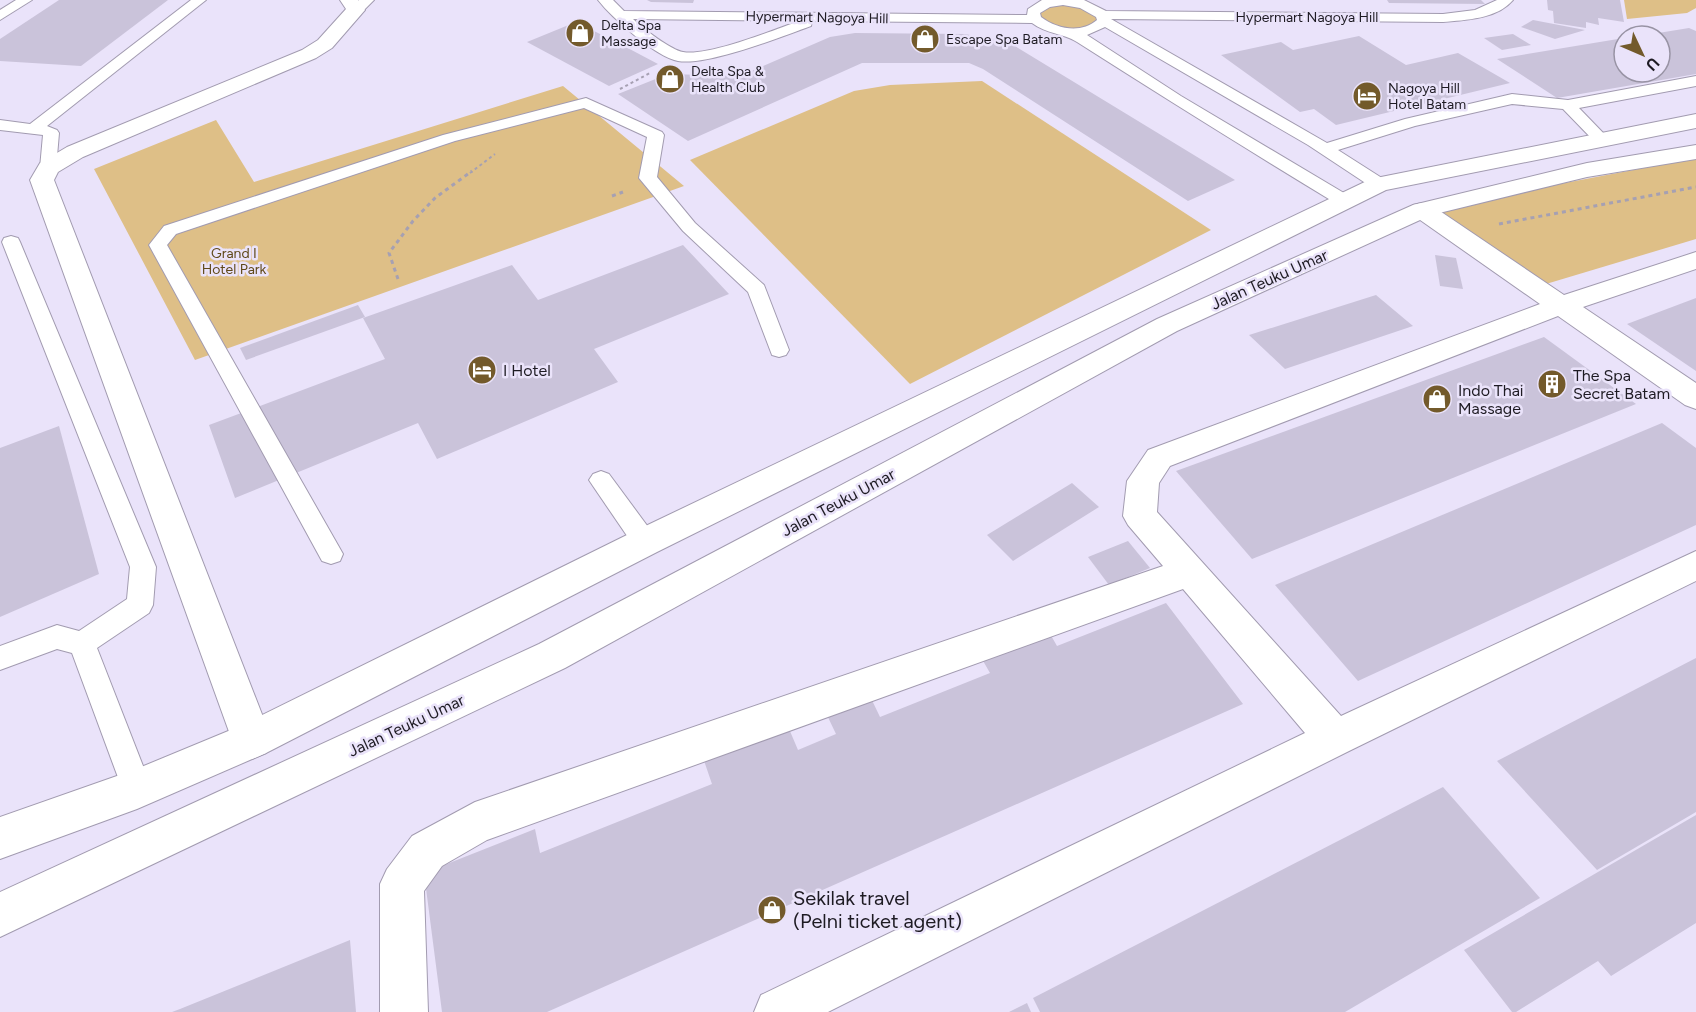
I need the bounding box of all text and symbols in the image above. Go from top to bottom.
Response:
street label: Hypermart Nagoya Hill [745,8,889,27]
street label: Hypermart Nagoya Hill [1236,9,1378,26]
shop icon: Delta Spa Massage [564,17,596,49]
place label: Delta Spa Massage [601,17,661,50]
shop icon: Escape Spa Batam [909,23,941,55]
north arrow [1612,24,1672,84]
place label: Escape Spa Batam [946,31,1062,48]
text: U [1642,53,1663,75]
shop icon: Delta Spa & Health Club [654,63,686,95]
place label: Delta Spa & Health Club [691,63,765,96]
hotel icon: Nagoya Hill Hotel Batam [1351,80,1383,112]
place label: Nagoya Hill Hotel Batam [1388,80,1466,113]
park label: Grand I Hotel Park [202,245,267,278]
street label: Jalan Teuku Umar [1208,245,1331,314]
hotel icon: I Hotel [466,354,498,386]
place label: I Hotel [503,361,551,380]
place label: The Spa Secret Batam [1573,366,1670,403]
building icon: The Spa Secret Batam [1536,368,1568,400]
place label: Indo Thai Massage [1458,381,1524,418]
shop icon: Indo Thai Massage [1421,383,1453,415]
street label: Jalan Teuku Umar [778,464,899,540]
street label: Jalan Teuku Umar [345,690,468,761]
place label: Sekilak travel (Pelni ticket agent) [793,886,962,933]
shop icon: Sekilak travel (Pelni ticket agent) [756,894,788,926]

